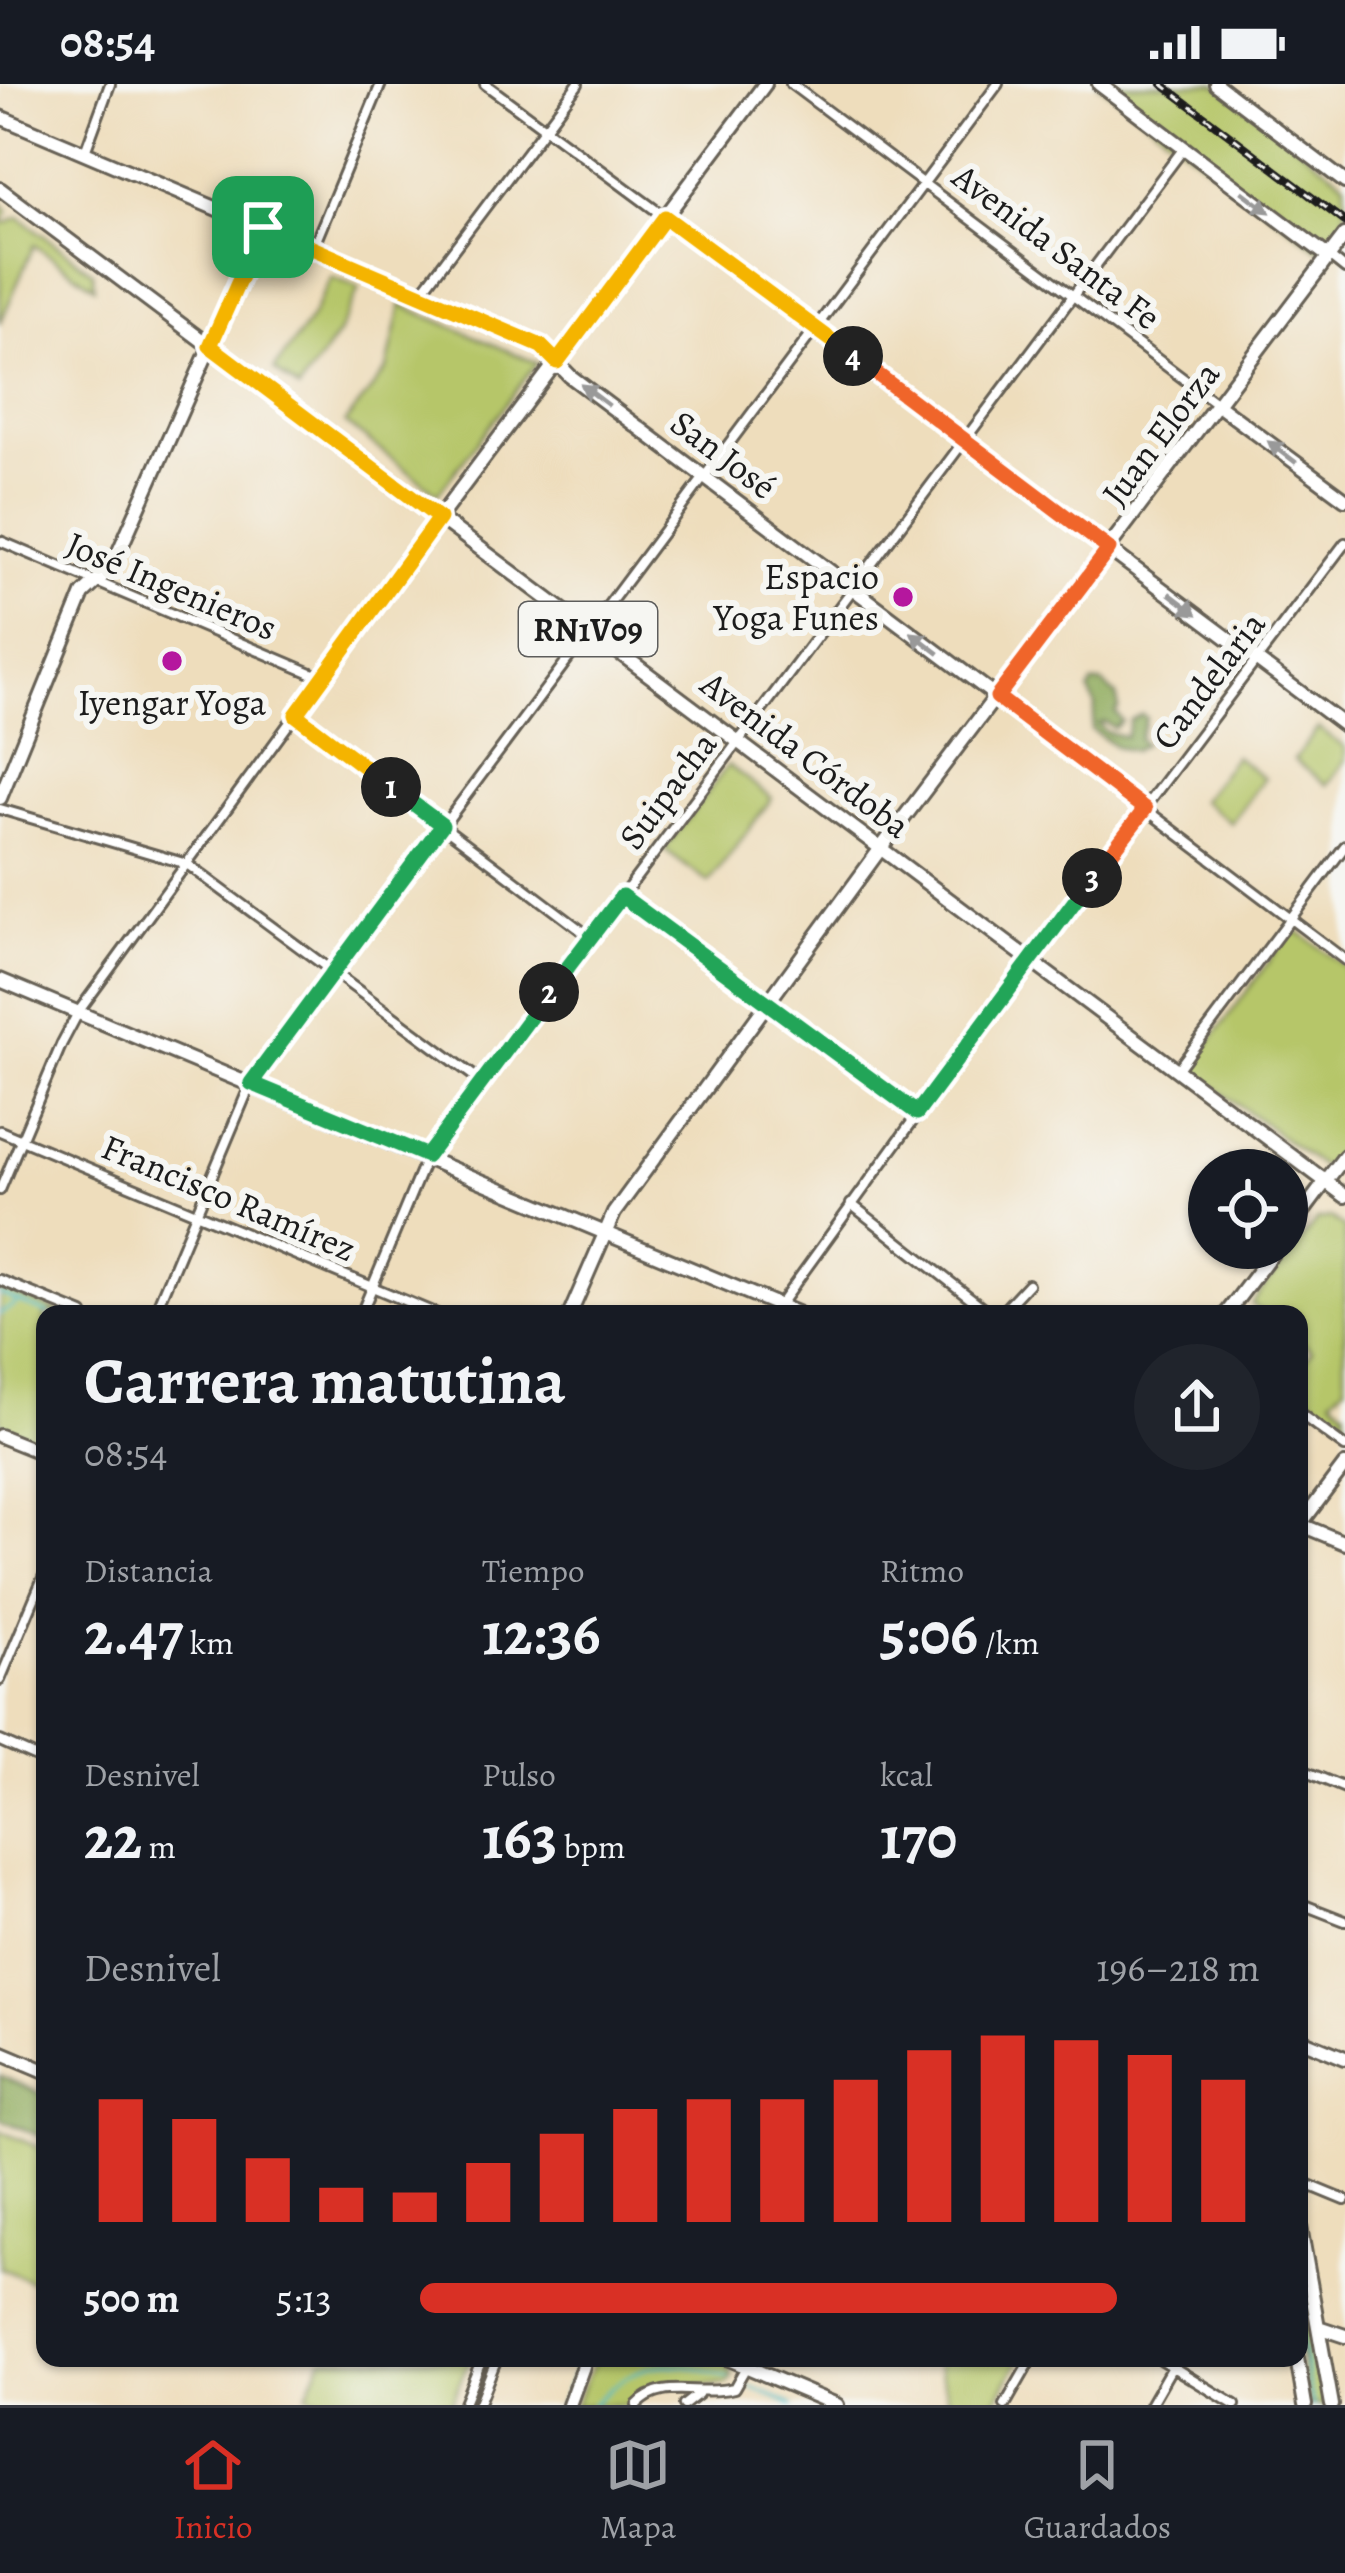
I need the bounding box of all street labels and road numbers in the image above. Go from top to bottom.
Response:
street label: Avenida Santa Fe [942,151,1171,341]
street label: Juan Elorza [1090,351,1231,515]
street label: San José [661,398,787,510]
street label: José Ingenieros [59,519,285,652]
street label: Candelaria [1140,601,1276,759]
road number: RN1V09 [519,602,657,656]
street label: Avenida Córdoba [690,659,921,849]
street label: Suipacha [607,721,728,859]
street label: Francisco Ramírez [94,1122,363,1273]

